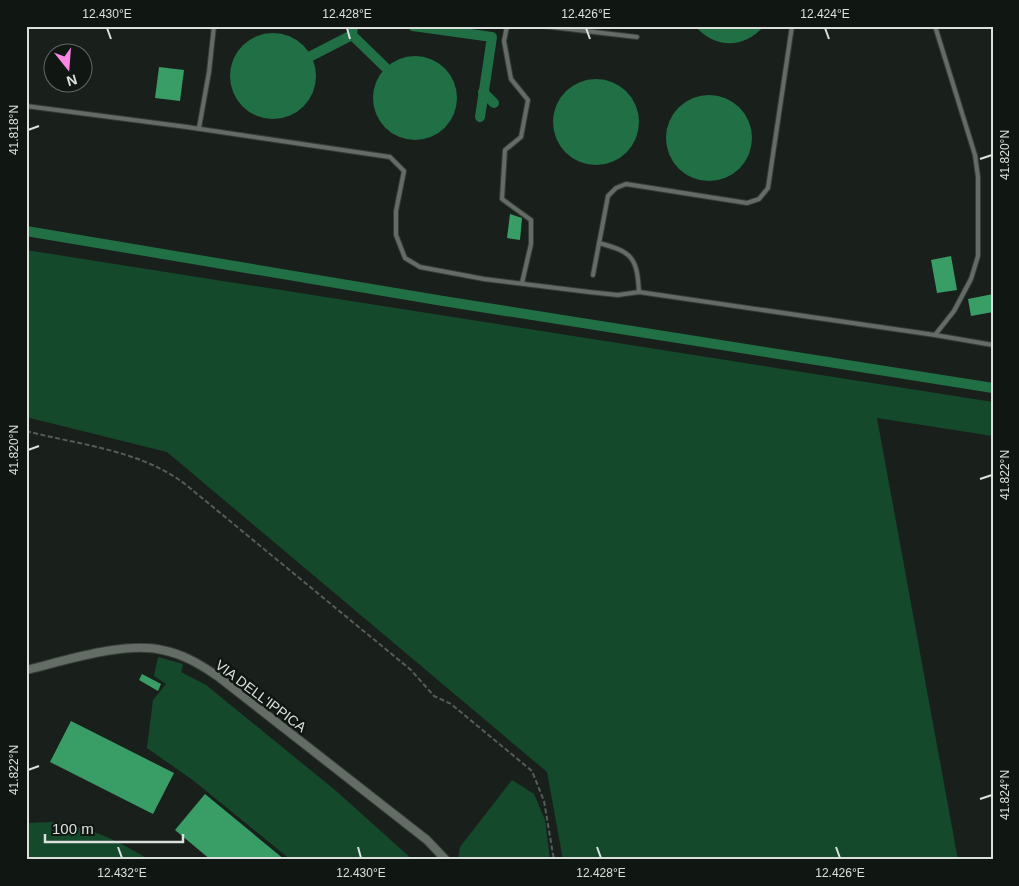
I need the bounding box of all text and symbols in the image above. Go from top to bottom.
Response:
text: 12.430°E [82,7,132,21]
text: 12.428°E [322,7,372,21]
text: 12.426°E [561,7,611,21]
text: 12.424°E [800,7,850,21]
north arrow [42,42,92,92]
text: N [65,71,79,90]
text: 41.818°N [7,105,21,155]
text: 41.820°N [998,130,1012,180]
text: 41.820°N [7,425,21,475]
text: 41.822°N [998,450,1012,500]
street label: VIA DELL'IPPICA [213,657,310,736]
text: 41.822°N [7,745,21,795]
text: 41.824°N [998,770,1012,820]
scale bar [45,811,182,843]
text: 100 m [52,820,94,837]
text: 12.432°E [97,866,147,880]
text: 12.430°E [336,866,386,880]
text: 12.428°E [576,866,626,880]
text: 12.426°E [815,866,865,880]

